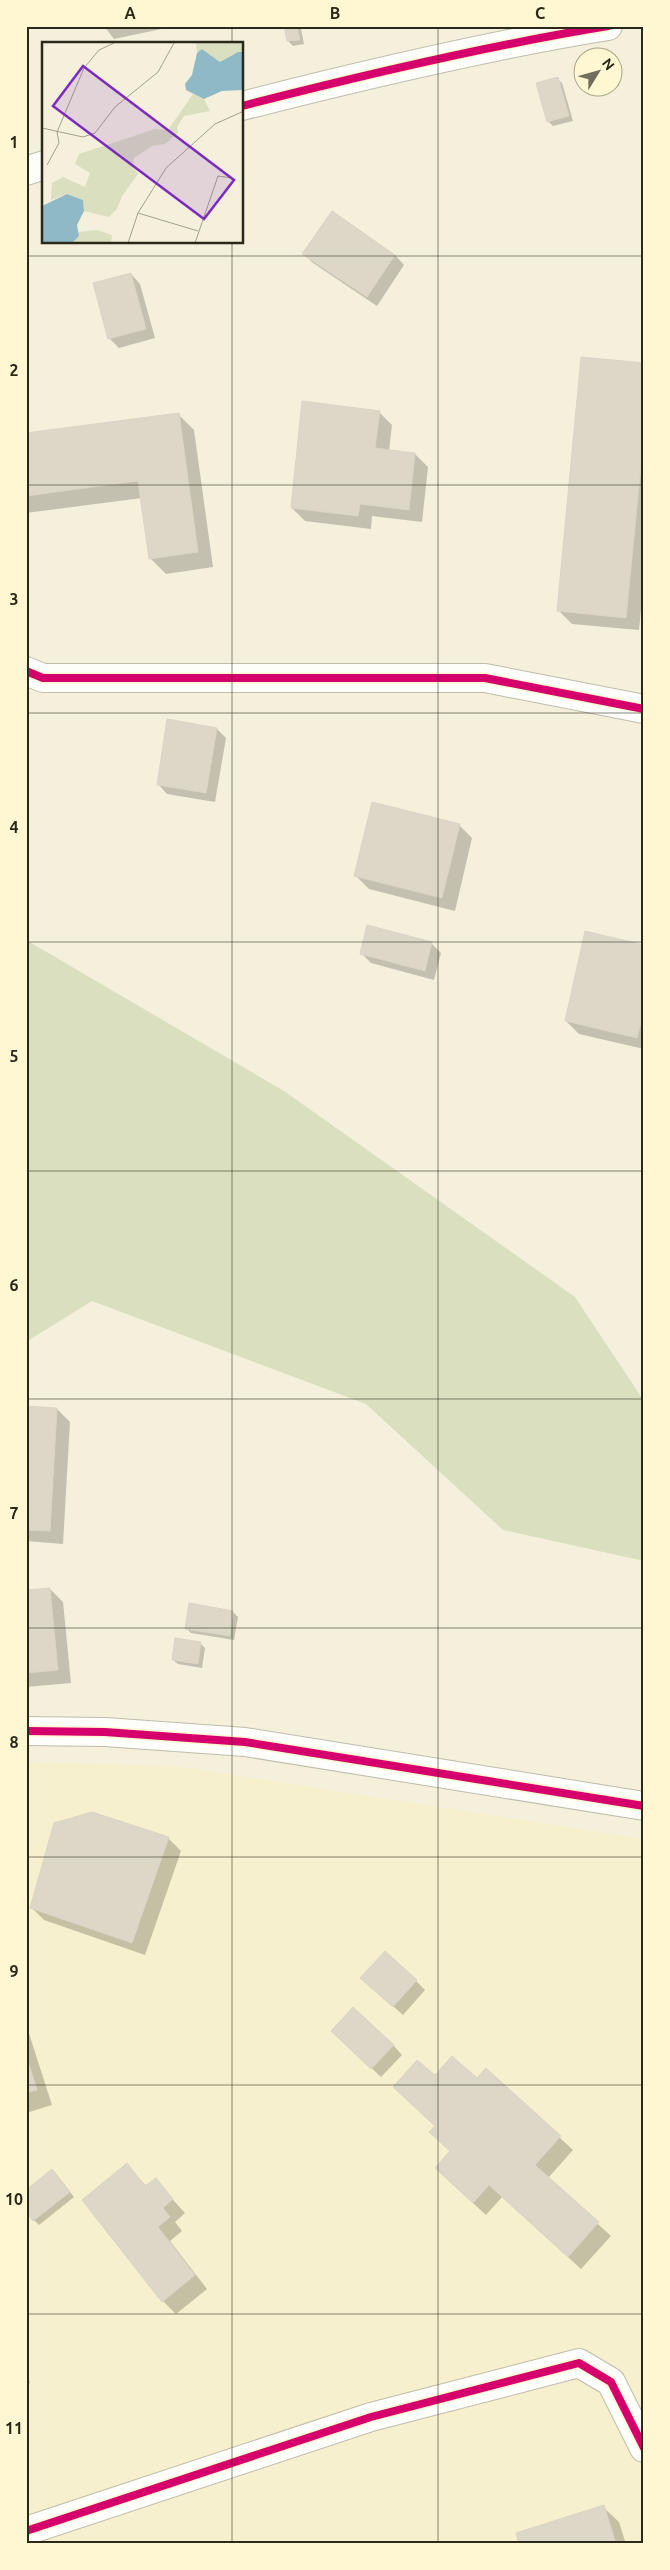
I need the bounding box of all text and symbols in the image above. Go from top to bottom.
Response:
text: A [124,4,136,22]
text: B [330,4,340,22]
text: C [535,4,545,22]
inset map [42,42,244,244]
north arrow [572,48,622,98]
text: N [599,55,618,73]
text: 1 [9,133,19,151]
text: 2 [9,361,19,379]
text: 3 [9,590,19,608]
text: 4 [9,818,19,836]
text: 5 [9,1047,19,1065]
text: 6 [9,1276,19,1294]
text: 7 [9,1504,19,1522]
text: 8 [9,1733,19,1751]
text: 9 [9,1962,19,1980]
text: 10 [5,2190,23,2208]
text: 11 [5,2419,23,2437]

